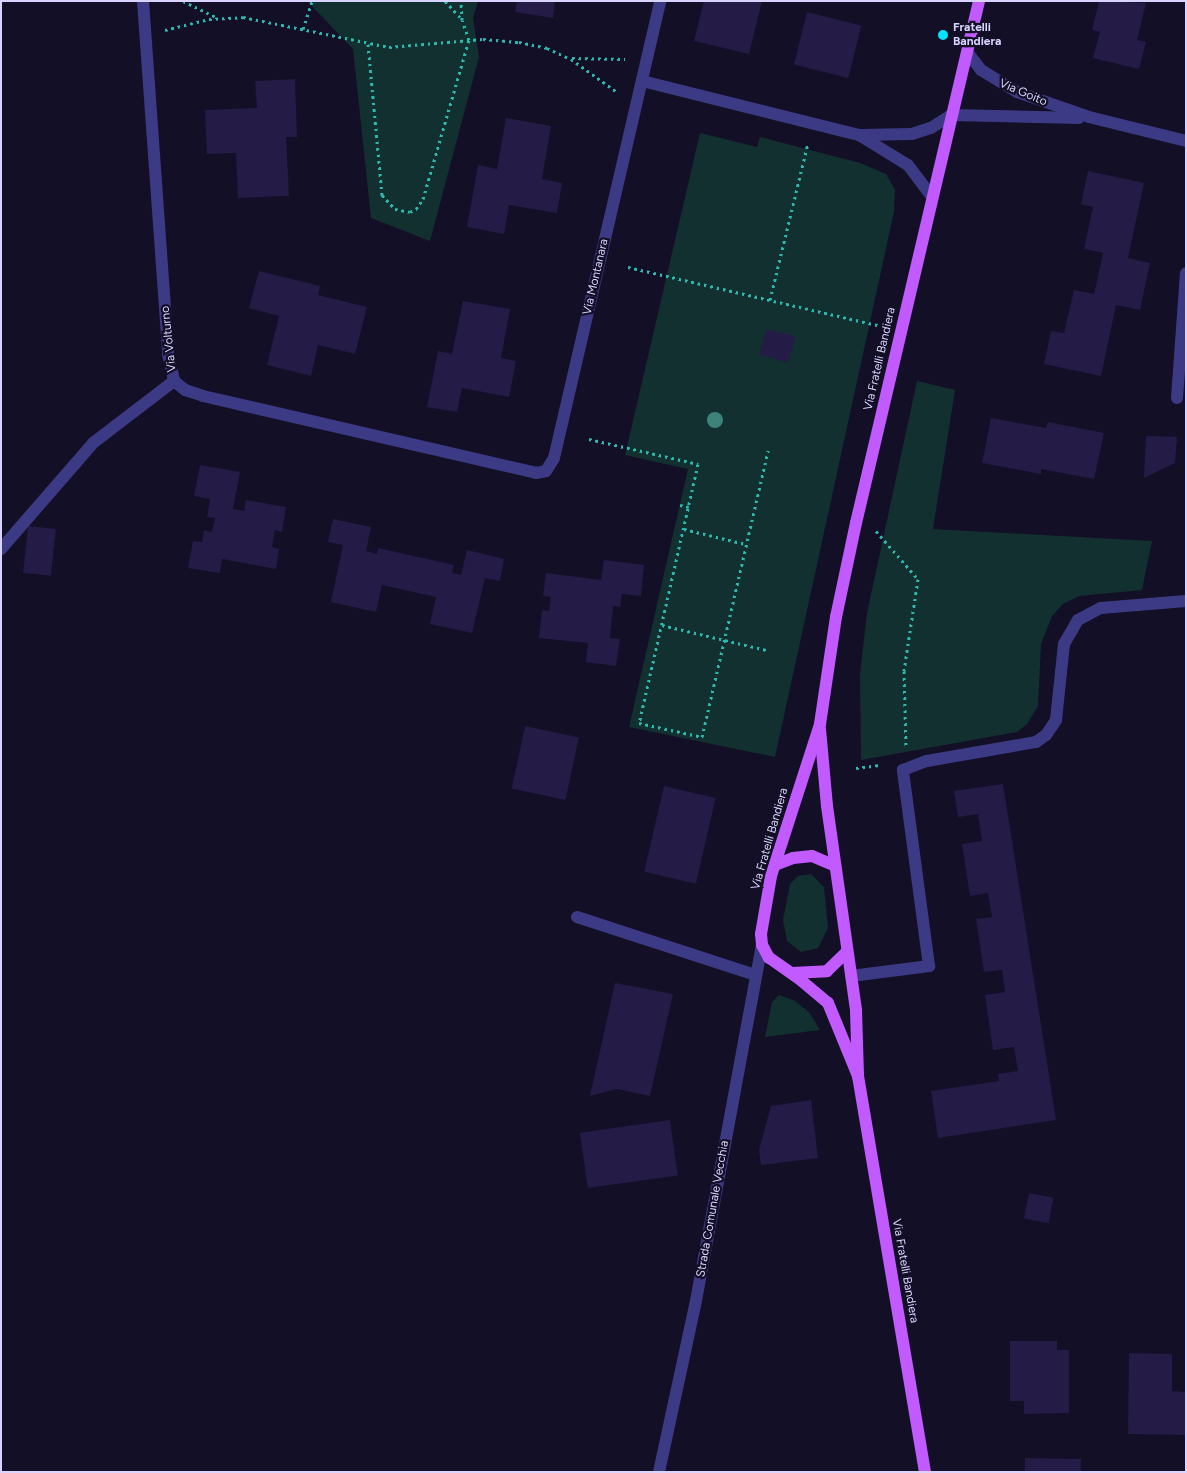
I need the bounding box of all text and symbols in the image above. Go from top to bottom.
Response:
place label: Fratelli Bandiera [953,21,1001,49]
marker: Fratelli Bandiera [937,29,949,41]
street label: Via Goito [997,77,1049,109]
street label: Via Montanara [580,238,612,316]
street label: Via Volturno [158,305,180,373]
street label: Via Fratelli Bandiera [861,306,899,412]
street label: Via Fratelli Bandiera [749,786,791,892]
street label: Strada Comunale Vecchia [694,1139,732,1279]
street label: Via Fratelli Bandiera [889,1218,921,1324]

